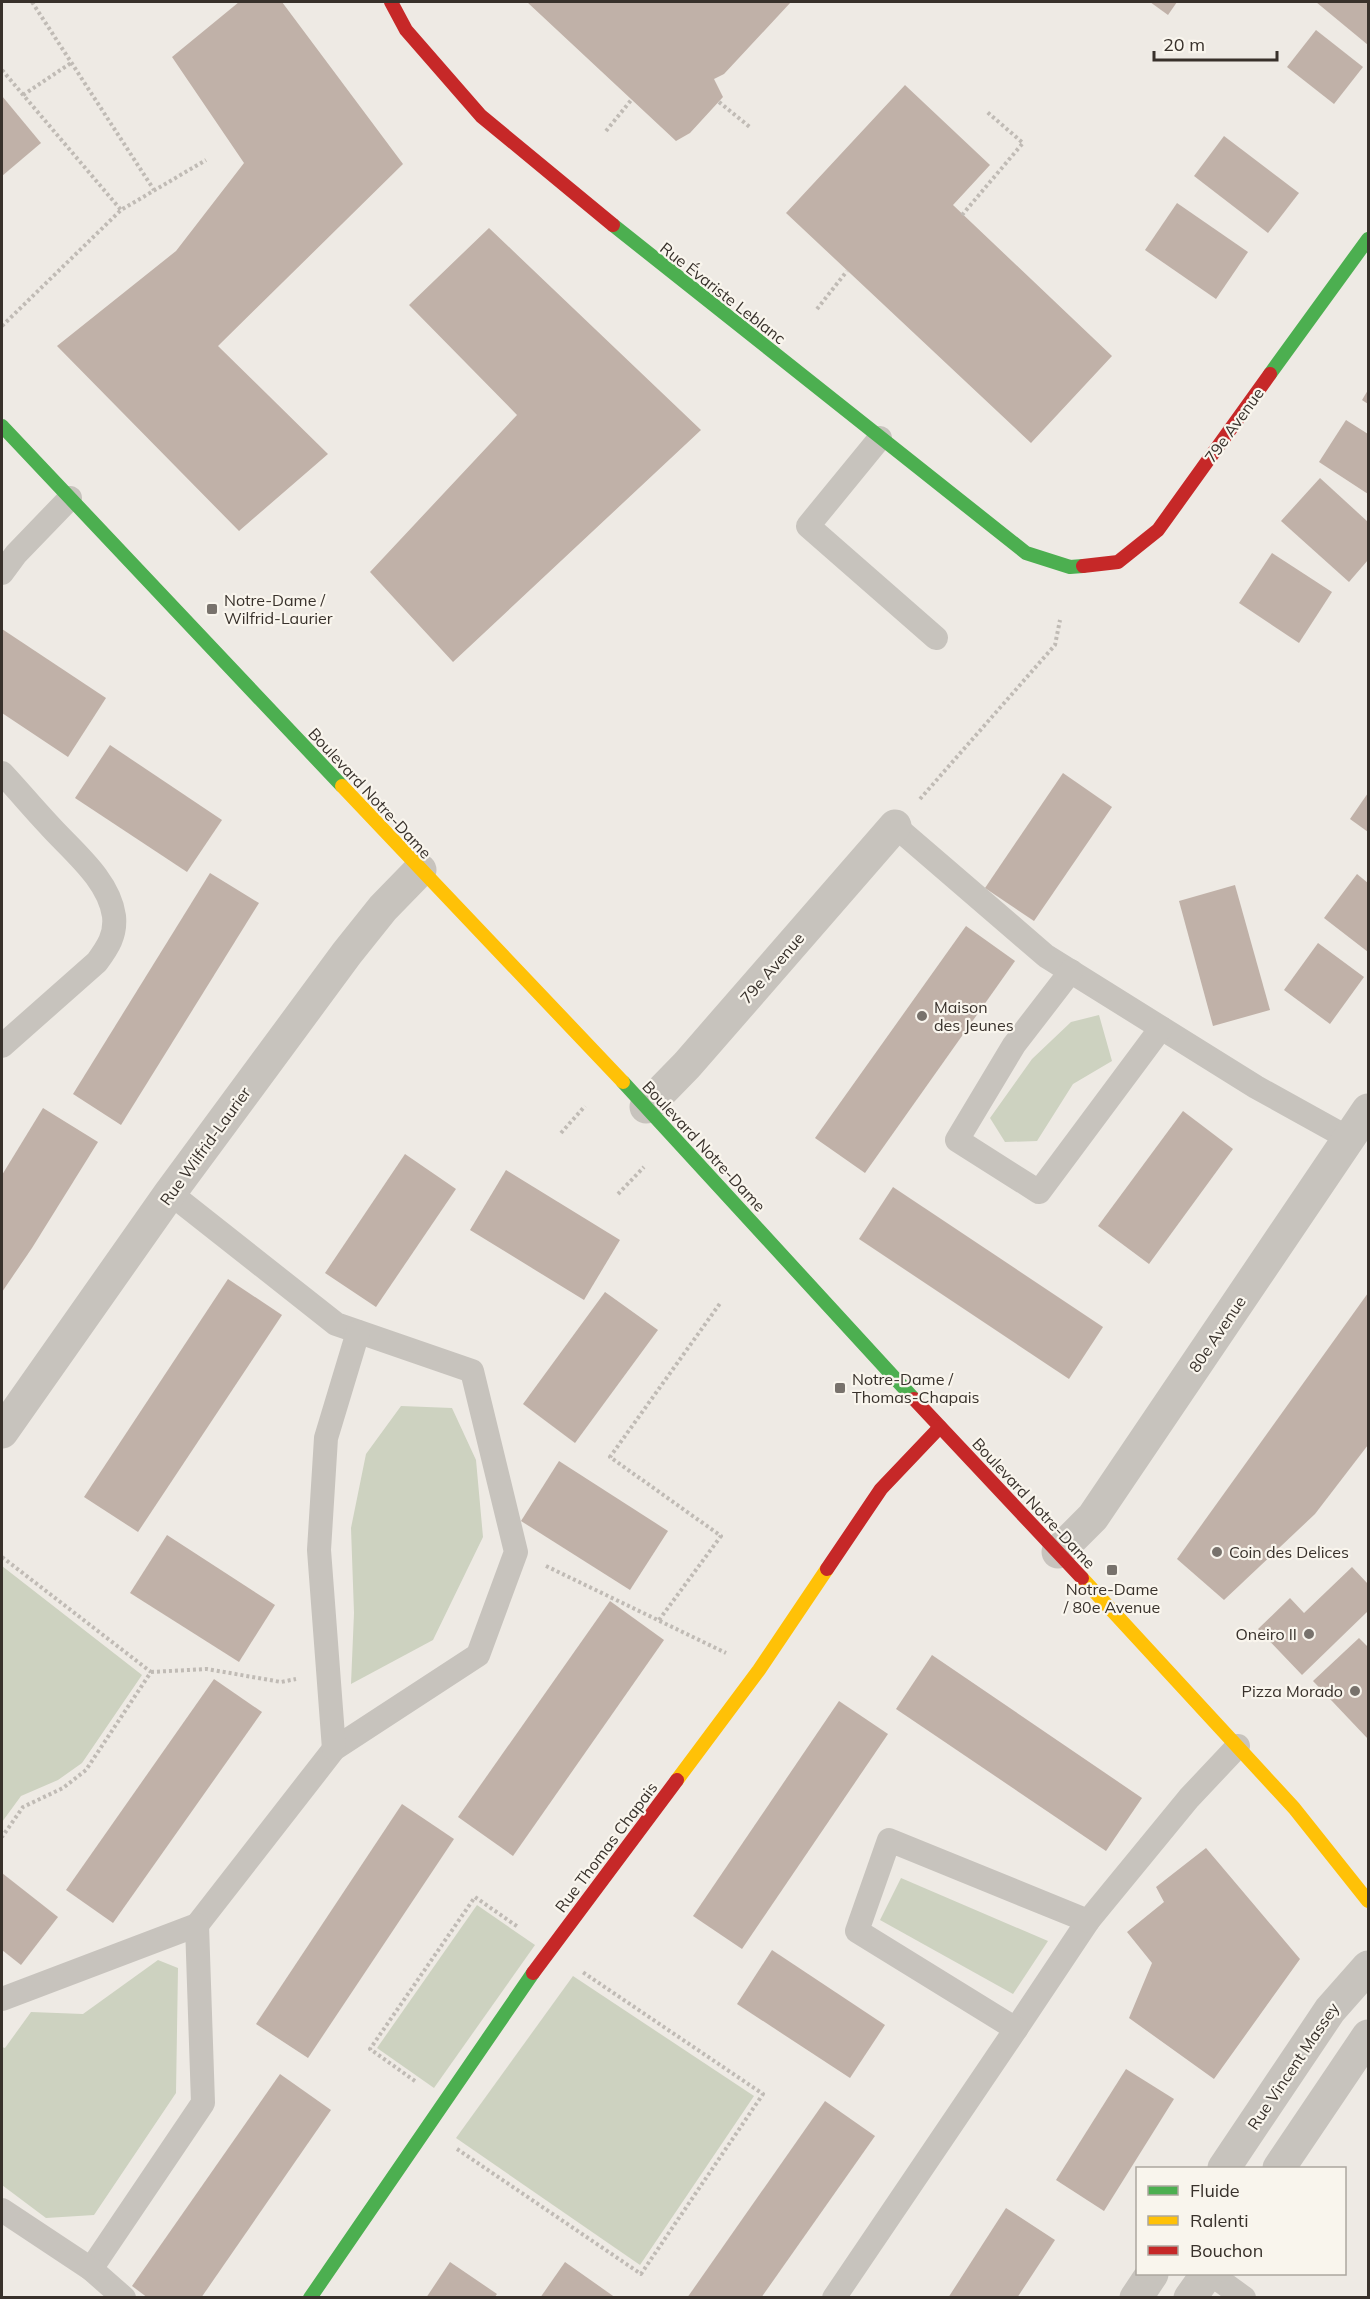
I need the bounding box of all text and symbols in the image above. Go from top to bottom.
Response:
scale bar [1154,24,1277,62]
text: 20 m [1163,33,1205,56]
street label: Rue Évariste Leblanc [656,238,790,348]
street label: 79e Avenue [1200,384,1268,466]
place label: Notre-Dame / Wilfrid-Laurier [224,590,333,628]
marker: Notre-Dame / Wilfrid-Laurier [205,602,219,616]
street label: Boulevard Notre-Dame [304,723,436,863]
street label: 79e Avenue [736,928,808,1008]
place label: Maison des Jeunes [934,997,1014,1035]
marker: Maison des Jeunes [915,1009,929,1023]
street label: Boulevard Notre-Dame [638,1076,770,1216]
street label: Rue Wilfrid-Laurier [155,1083,255,1209]
street label: 80e Avenue [1184,1292,1250,1376]
place label: Notre-Dame / Thomas-Chapais [852,1369,980,1407]
marker: Notre-Dame / Thomas-Chapais [833,1381,847,1395]
street label: Boulevard Notre-Dame [968,1433,1100,1573]
place label: Coin des Delices [1229,1542,1349,1562]
marker: Coin des Delices [1210,1545,1224,1559]
marker: Notre-Dame / 80e Avenue [1105,1563,1119,1577]
place label: Notre-Dame / 80e Avenue [1063,1579,1160,1617]
place label: Oneiro II [1235,1624,1297,1644]
marker: Oneiro II [1302,1627,1316,1641]
place label: Pizza Morado [1242,1681,1343,1701]
marker: Pizza Morado [1348,1684,1362,1698]
street label: Rue Thomas Chapais [550,1778,662,1916]
street label: Rue Vincent Massey [1243,1998,1343,2134]
legend [1136,2167,1346,2275]
text: Fluide [1190,2179,1240,2202]
text: Ralenti [1190,2209,1248,2232]
text: Bouchon [1190,2239,1263,2262]

